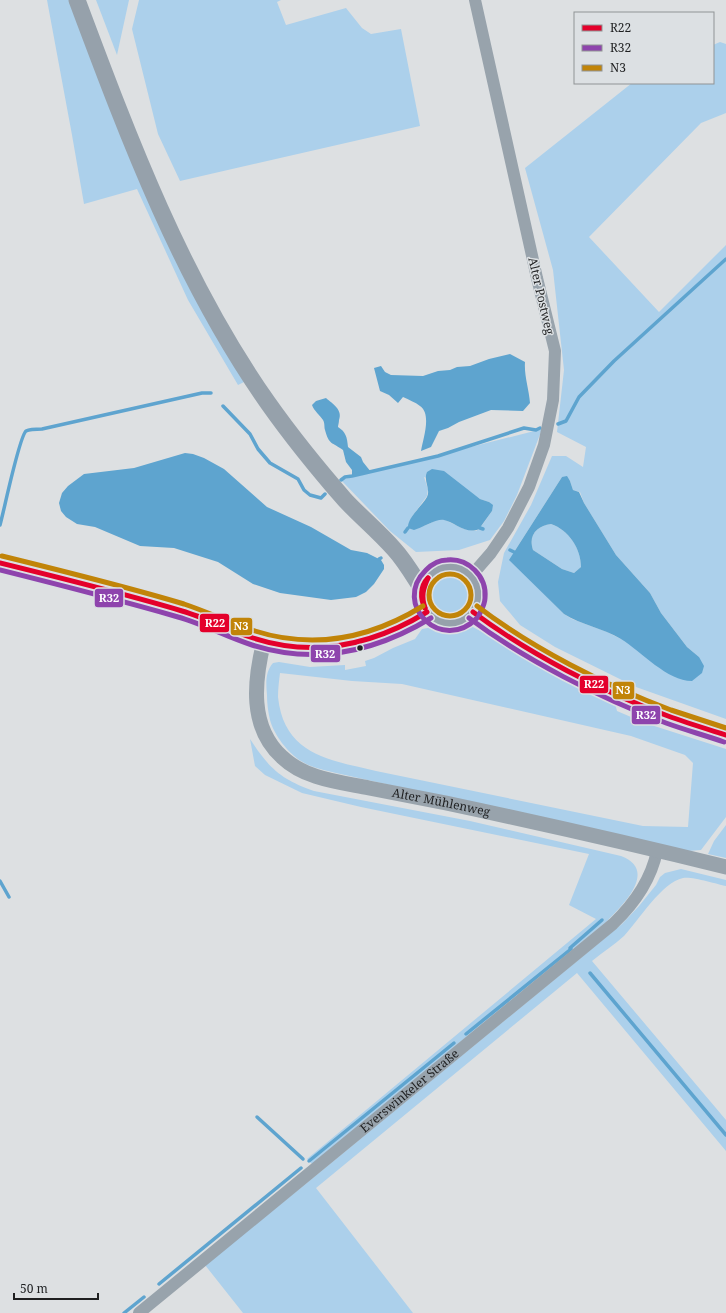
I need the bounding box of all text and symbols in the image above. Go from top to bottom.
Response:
legend [574,12,714,84]
text: R22 [610,19,631,36]
text: R32 [610,39,631,56]
text: N3 [610,59,626,76]
street label: Alter Postweg [524,256,559,337]
line badge: R32 [94,588,124,608]
text: R32 [99,590,119,605]
line badge: R22 [199,613,230,633]
text: R22 [205,615,225,630]
line badge: N3 [230,617,253,636]
text: N3 [234,618,248,633]
unlabelled marker [355,643,365,653]
line badge: R32 [310,644,341,663]
text: R32 [315,646,335,661]
line badge: R22 [579,675,609,694]
text: R22 [584,676,604,691]
line badge: N3 [612,681,635,700]
text: N3 [616,682,630,697]
line badge: R32 [631,705,661,725]
text: R32 [636,707,656,722]
street label: Alter Mühlenweg [391,784,492,820]
street label: Everswinkeler Straße [356,1045,462,1136]
scale bar [14,1275,98,1301]
text: 50 m [20,1280,48,1297]

